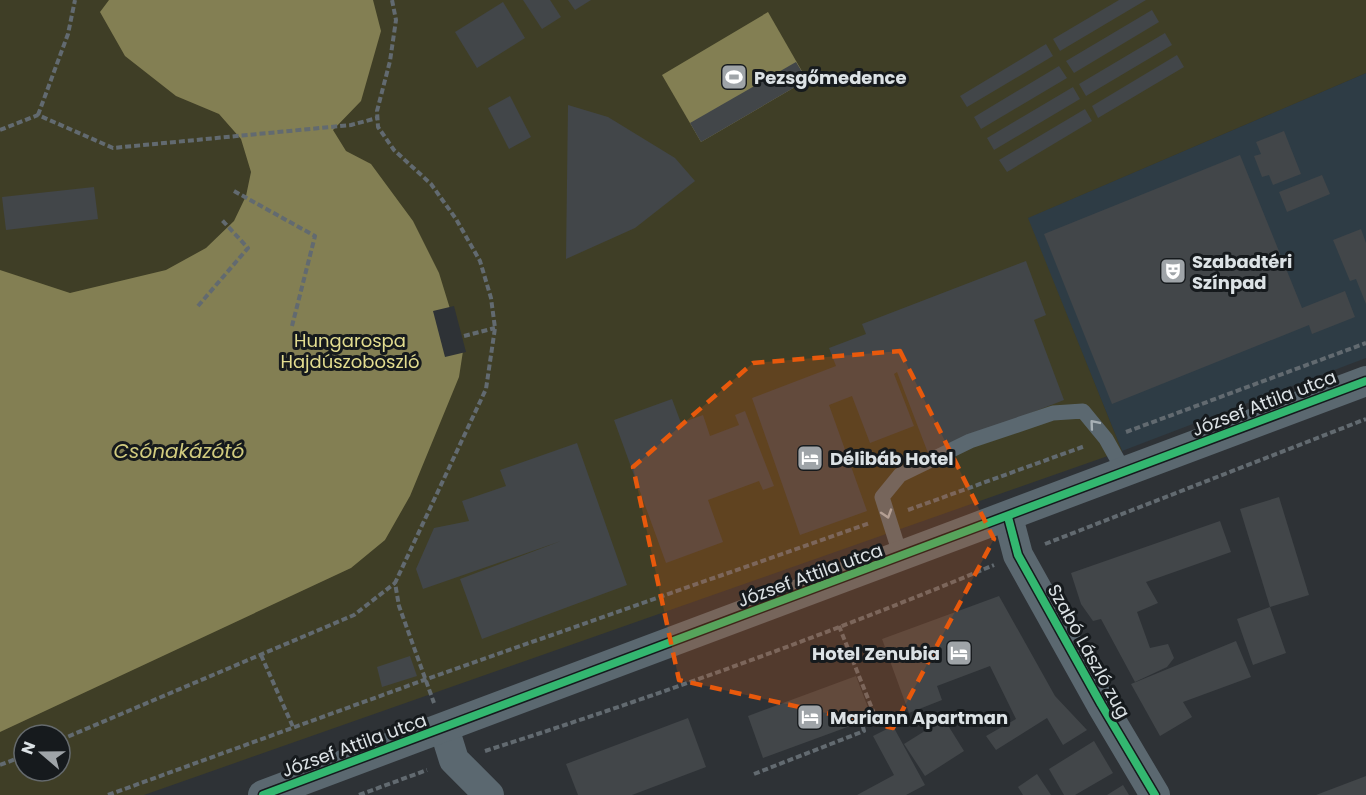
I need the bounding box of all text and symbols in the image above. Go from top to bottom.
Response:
sports icon: Pezsgőmedence [719,62,749,92]
place label: Pezsgőmedence [754,65,907,90]
place label: Szabadtéri Színpad [1192,249,1292,295]
theatre icon: Szabadtéri Színpad [1158,256,1188,286]
park label: Hungarospa Hajdúszoboszló [280,328,420,374]
street label: József Attila utca [1188,364,1340,442]
one-way arrow [1090,420,1101,431]
water label: Csónakázótó [114,437,244,465]
hotel icon: Délibáb Hotel [795,443,825,473]
place label: Délibáb Hotel [830,446,954,471]
one-way arrow [880,508,893,519]
street label: József Attila utca [734,537,886,613]
street label: Szabó László zug [1042,580,1136,722]
hotel icon: Hotel Zenubia [944,638,974,668]
place label: Hotel Zenubia [812,641,940,666]
hotel icon: Mariann Apartman [795,702,825,732]
place label: Mariann Apartman [830,705,1008,730]
street label: József Attila utca [278,707,430,783]
north arrow [12,723,72,783]
text: N [16,738,41,758]

